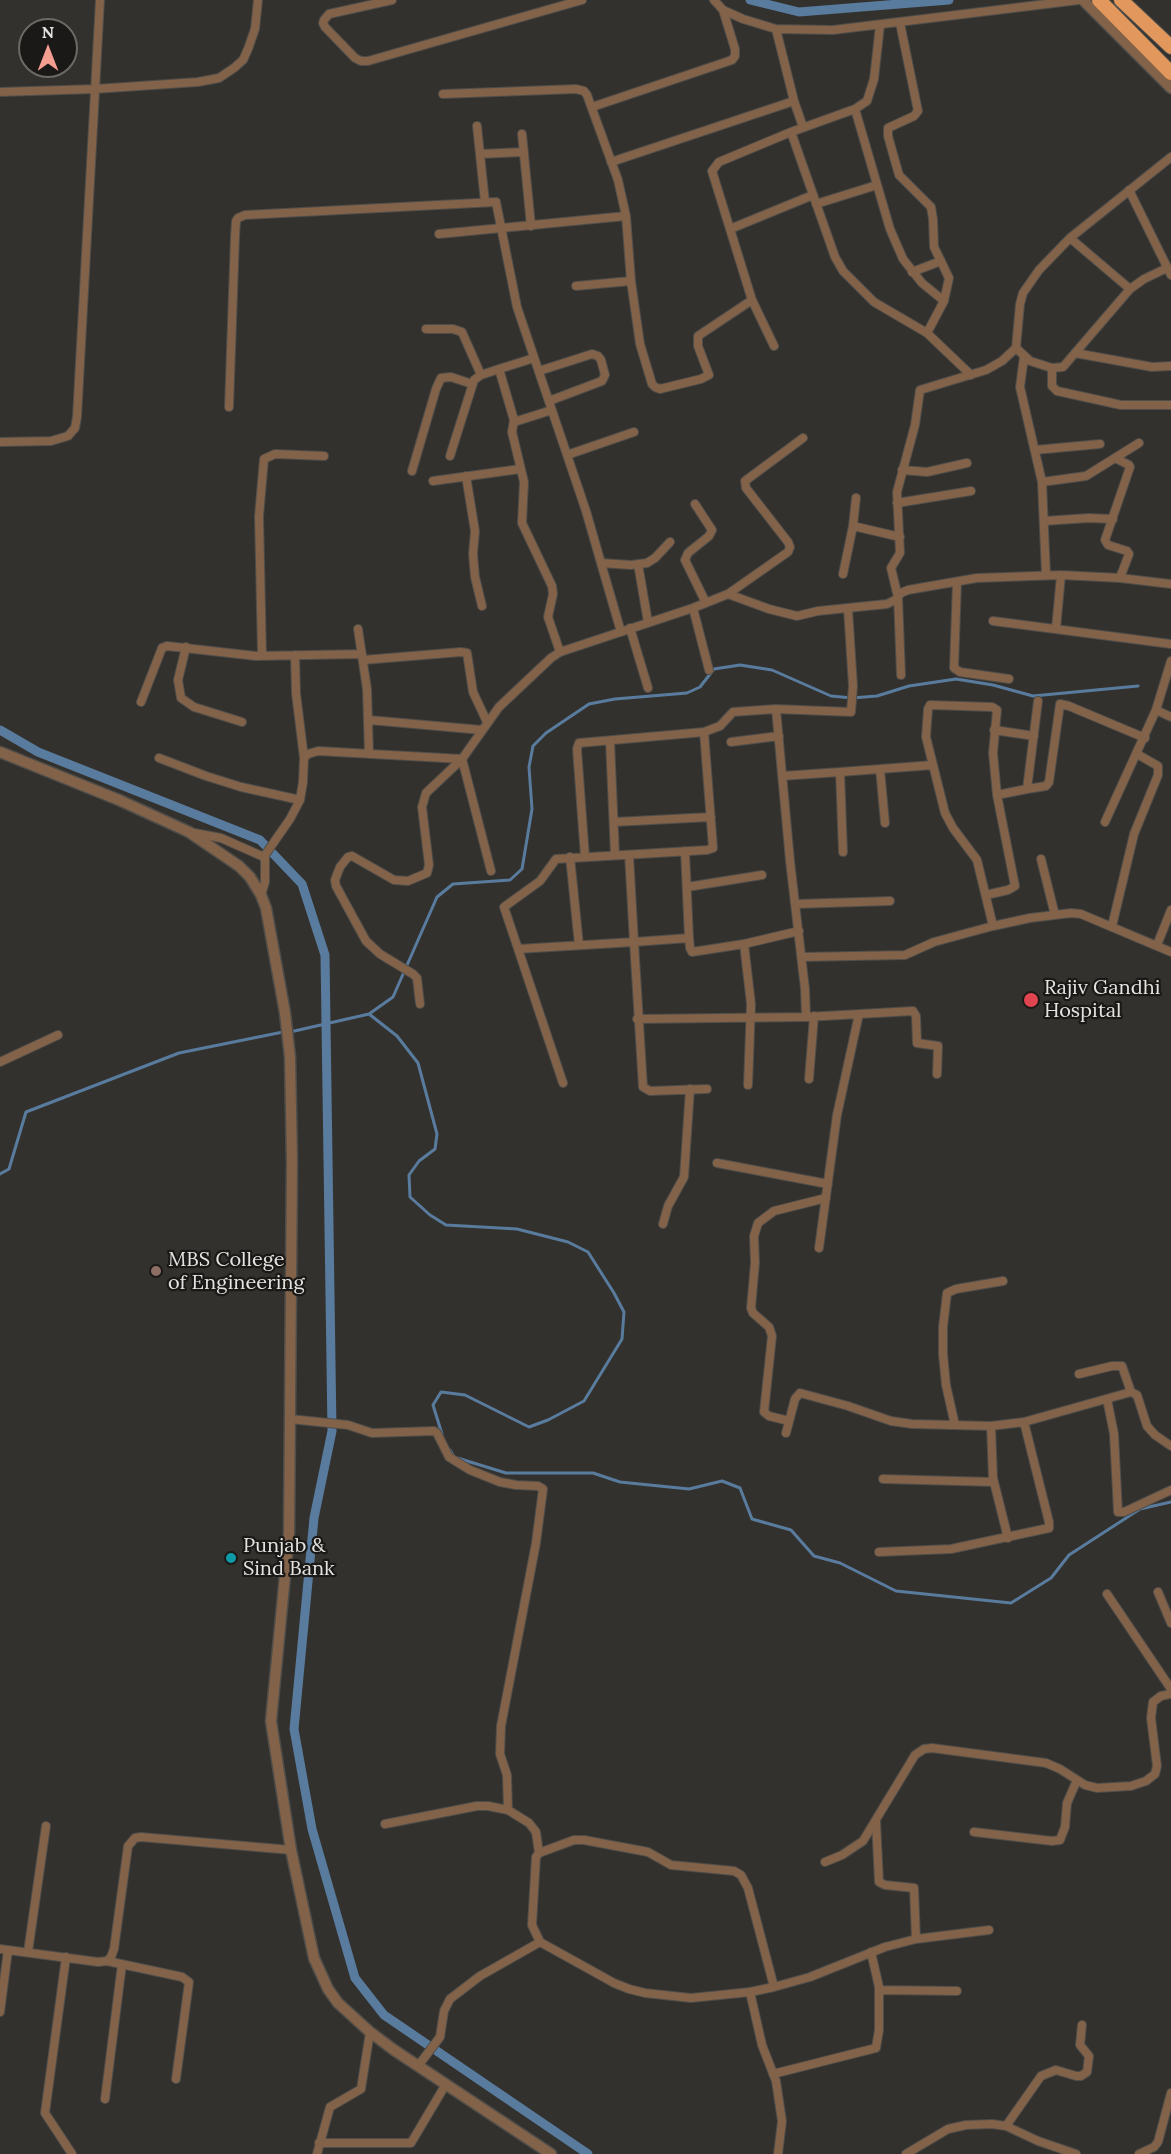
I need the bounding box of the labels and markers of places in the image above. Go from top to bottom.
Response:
place label: Rajiv Gandhi Hospital [1044,976,1160,1023]
marker: Rajiv Gandhi Hospital [1022,991,1040,1009]
place label: MBS College of Engineering [168,1248,305,1295]
marker: MBS College of Engineering [149,1264,163,1278]
place label: Punjab & Sind Bank [243,1534,335,1581]
marker: Punjab & Sind Bank [224,1551,238,1565]

